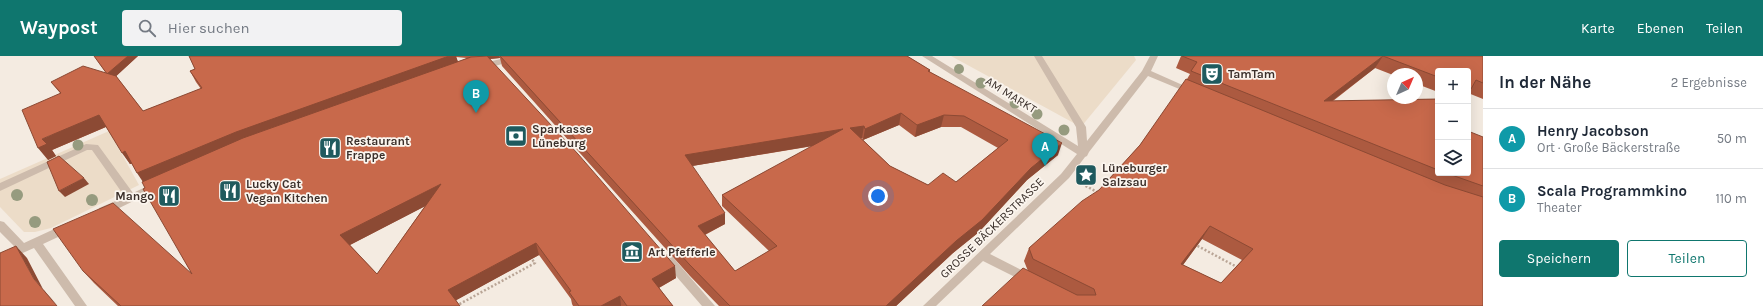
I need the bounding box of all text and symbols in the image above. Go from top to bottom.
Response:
search box [122,10,402,46]
text: Waypost [20,17,98,39]
icon: search [136,17,158,39]
text: Hier suchen [168,19,249,37]
text: Karte [1581,20,1615,37]
text: Ebenen [1637,20,1684,37]
text: Teilen [1706,20,1743,37]
theatre icon: TamTam [1199,61,1225,87]
place label: TamTam [1228,67,1275,81]
north arrow [1387,68,1423,104]
map controls [1435,68,1471,176]
button: + [1435,68,1471,104]
text: In der Nähe [1499,72,1591,92]
street label: AM MARKT [983,74,1039,116]
text: 2 Ergebnisse [1671,75,1747,90]
pin: B [463,80,489,113]
button: − [1435,104,1471,140]
place label: Sparkasse Lüneburg [532,122,592,150]
text: Henry Jacobson [1537,122,1649,140]
bank icon: Sparkasse Lüneburg [503,123,529,149]
text: A [1508,131,1516,146]
text: 50 m [1717,131,1747,146]
pin: A [1032,133,1058,166]
place label: Restaurant Frappe [346,134,410,162]
restaurant icon: Restaurant Frappe [317,135,343,161]
button: layers [1435,140,1471,176]
text: Ort · Große Bäckerstraße [1537,140,1680,155]
place label: Lüneburger Salzsau [1102,161,1167,189]
place icon: Lüneburger Salzsau [1073,162,1099,188]
street label: GROSSE BÄCKERSTRASSE [937,175,1047,281]
place label: Lucky Cat Vegan Kitchen [246,177,328,205]
restaurant icon: Lucky Cat Vegan Kitchen [217,178,243,204]
text: Scala Programmkino [1537,182,1687,200]
restaurant icon: Mango [156,183,182,209]
your location [868,186,888,206]
place label: Mango [115,189,154,203]
text: B [1508,191,1516,206]
text: 110 m [1715,191,1747,206]
text: Theater [1537,200,1581,215]
museum icon: Art Pfefferle [619,239,645,265]
button: Speichern [1499,240,1619,277]
button: Teilen [1627,240,1747,277]
place label: Art Pfefferle [648,245,716,259]

